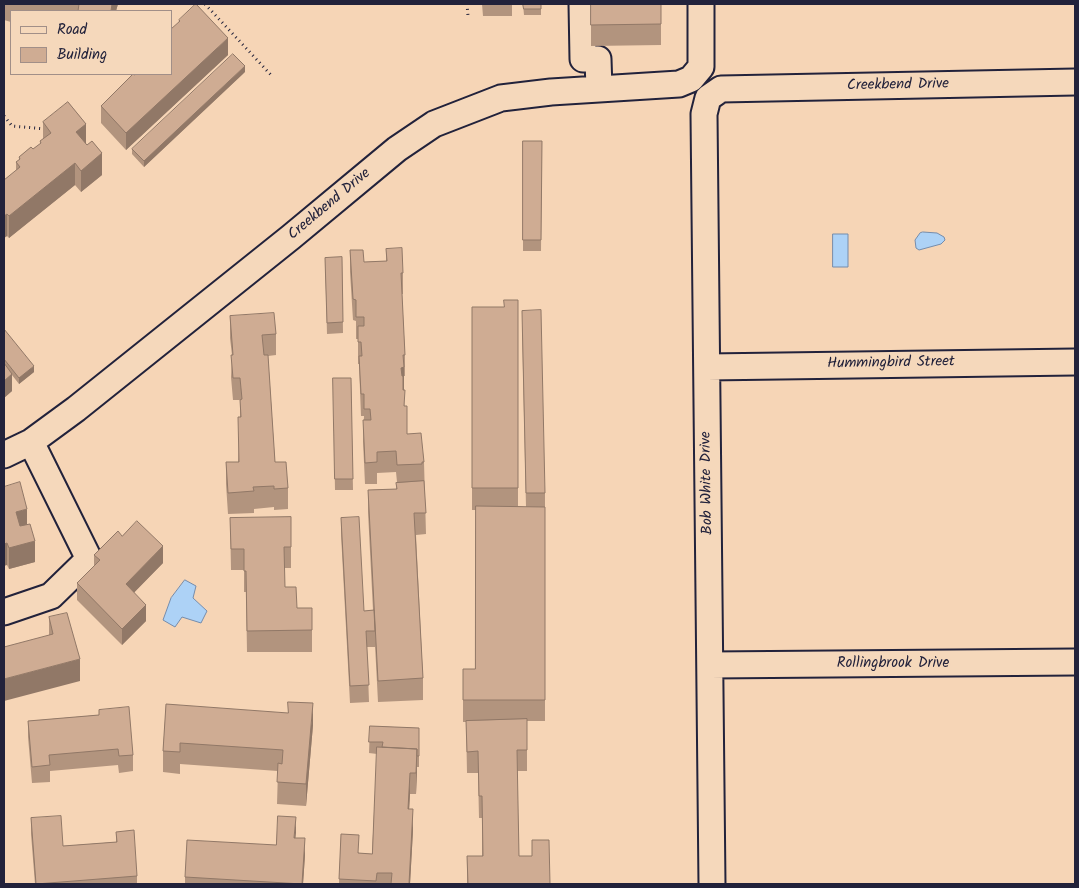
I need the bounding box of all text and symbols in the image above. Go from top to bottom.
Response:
legend [10,10,172,75]
text: Road [57,18,87,42]
text: Building [57,43,107,67]
street label: Creekbend Drive [847,76,949,96]
street label: Creekbend Drive [285,165,375,245]
street label: Hummingbird Street [827,354,955,374]
street label: Bob White Drive [698,431,718,535]
street label: Rollingbrook Drive [837,655,949,673]

